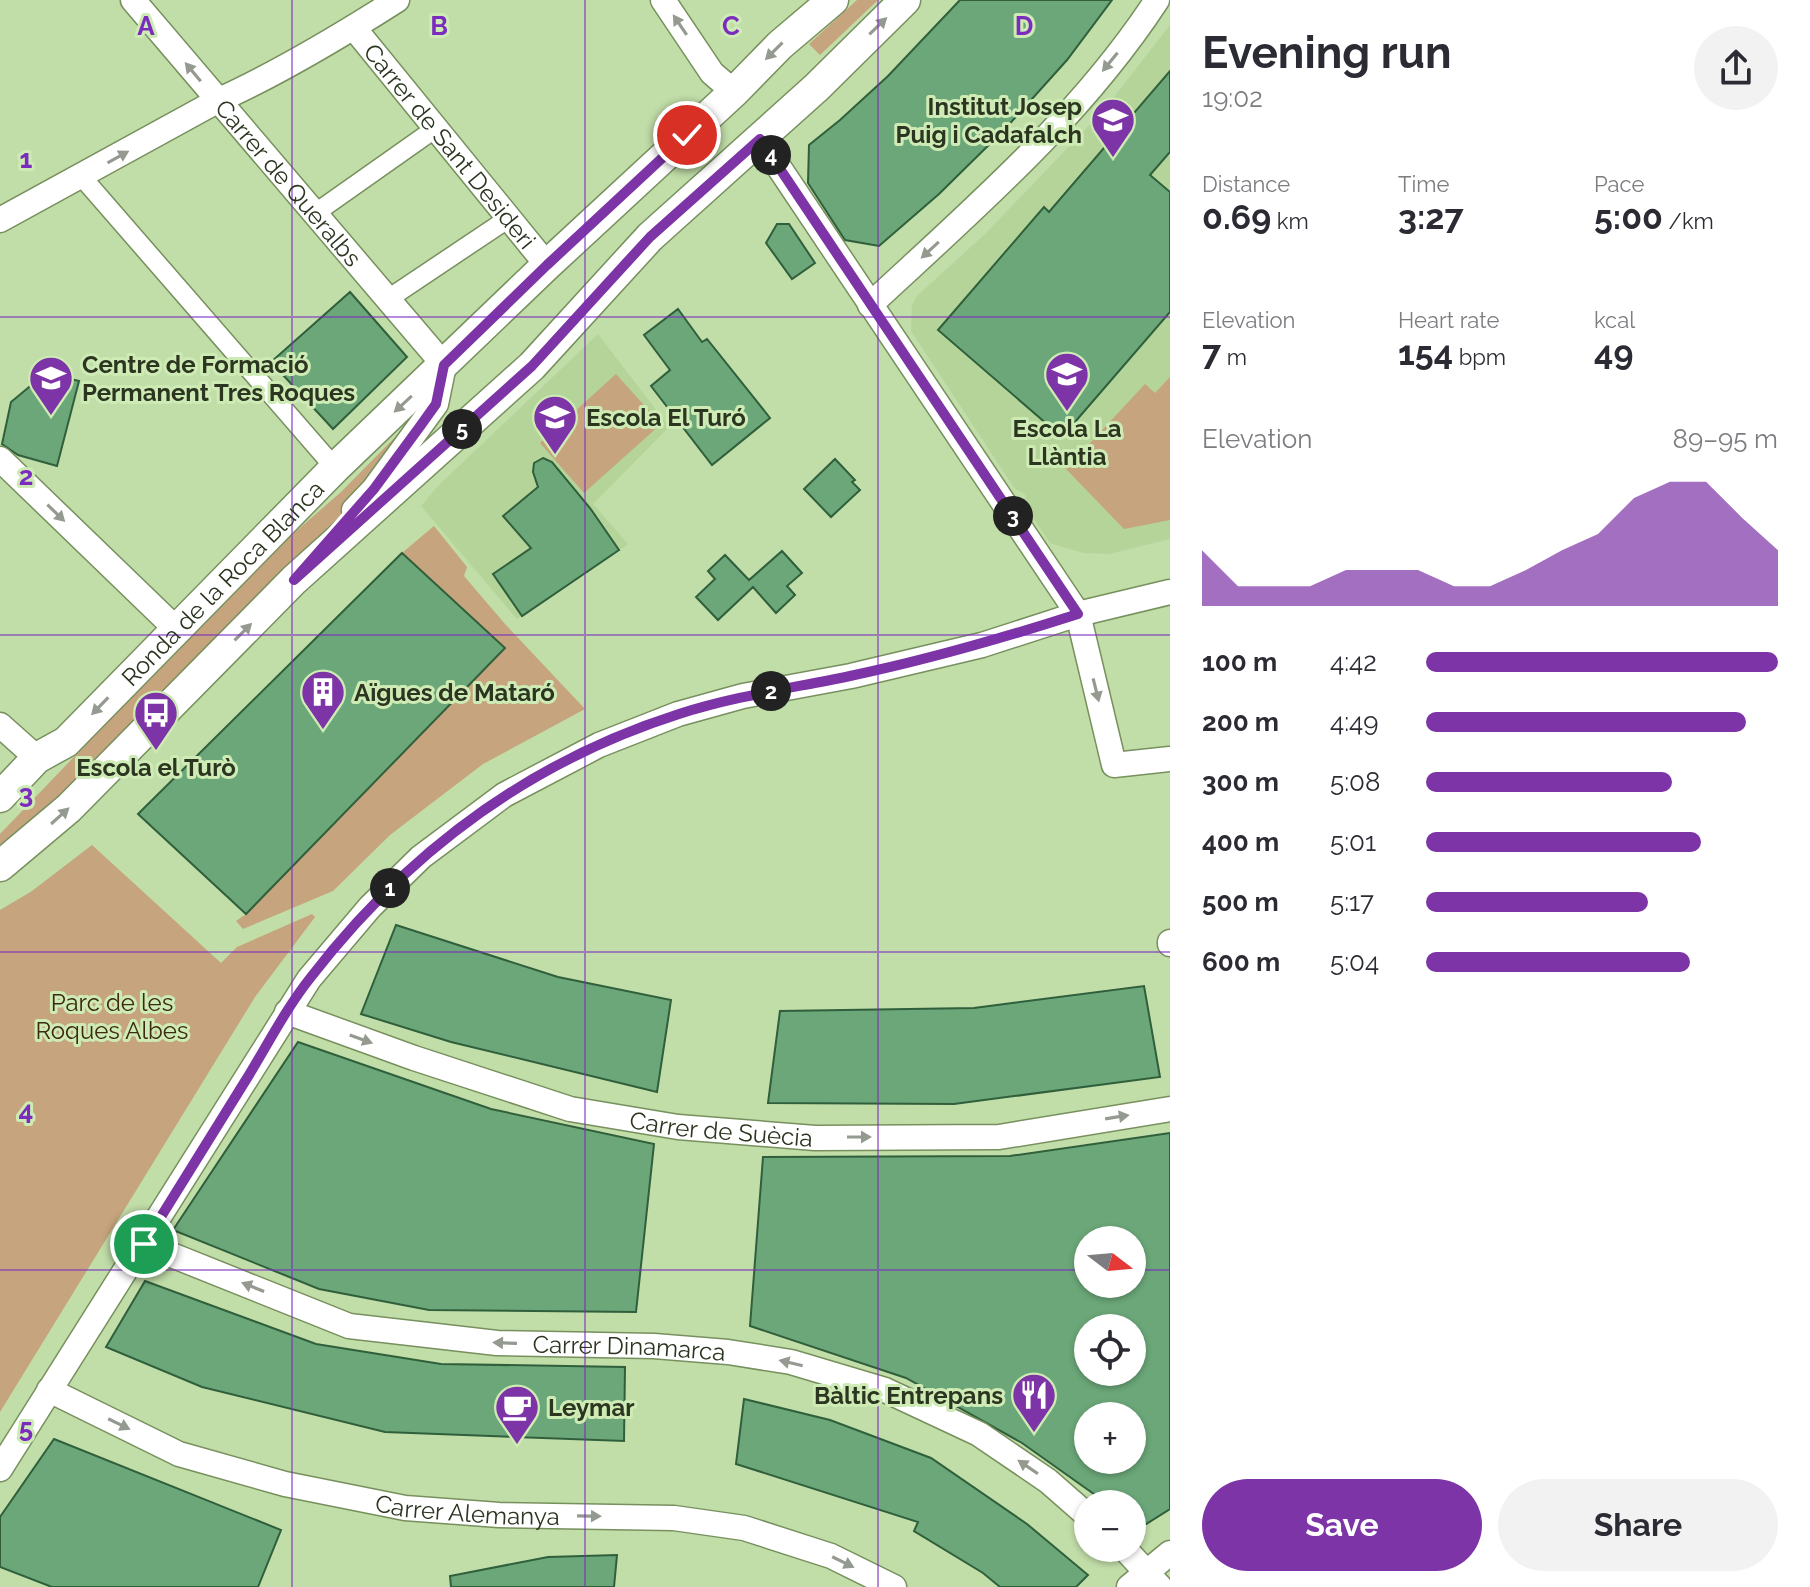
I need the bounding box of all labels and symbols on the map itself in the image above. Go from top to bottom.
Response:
text: A [137,11,155,41]
text: B [430,11,448,41]
text: C [722,11,740,41]
text: D [1015,11,1033,41]
one-way arrow [673,15,688,36]
one-way arrow [868,18,887,36]
street label: Carrer de Sant Desideri [358,38,542,254]
one-way arrow [765,41,784,60]
one-way arrow [1102,52,1119,72]
one-way arrow [185,63,202,83]
place label: Institut Josep Puig i Cadafalch [896,92,1082,149]
street label: Carrer de Queralbs [210,93,368,272]
school or university icon: Institut Josep Puig i Cadafalch [1089,96,1137,159]
pin [653,101,721,169]
pin: 4 [751,135,791,175]
text: 1 [20,144,33,174]
one-way arrow [107,150,129,164]
one-way arrow [921,240,940,258]
place label: Centre de Formació Permanent Tres Roques [82,350,355,407]
school or university icon: Escola La Llàntia [1043,350,1091,413]
school or university icon: Centre de Formació Permanent Tres Roques [27,354,75,417]
school or university icon: Escola El Turó [531,393,579,456]
one-way arrow [394,394,413,413]
place label: Escola El Turó [586,403,746,432]
pin: 5 [442,409,482,449]
place label: Escola La Llàntia [1012,414,1122,471]
text: 2 [19,461,33,491]
street label: Ronda de la Roca Blanca [115,474,330,692]
pin: 3 [993,496,1033,536]
one-way arrow [47,504,66,522]
one-way arrow [233,623,252,641]
building icon: Aïgues de Mataró [299,668,347,731]
pin: 2 [751,671,791,711]
one-way arrow [1090,677,1103,702]
place label: Aïgues de Mataró [354,678,555,707]
bus stop icon: Escola el Turò [132,689,180,752]
one-way arrow [91,696,110,715]
place label: Escola el Turò [76,753,236,782]
text: 3 [19,779,33,809]
one-way arrow [50,808,69,826]
pin: 1 [370,868,410,908]
park label: Parc de les Roques Albes [36,988,188,1045]
one-way arrow [349,1033,373,1046]
text: 4 [19,1096,33,1126]
street label: Carrer de Suècia [628,1105,814,1152]
one-way arrow [1105,1110,1130,1123]
one-way arrow [847,1131,872,1143]
pin [110,1210,178,1278]
north arrow [1074,1226,1146,1298]
one-way arrow [241,1280,265,1293]
street label: Carrer Dinamarca [532,1329,727,1366]
one-way arrow [492,1336,517,1349]
one-way arrow [779,1356,804,1369]
restaurant icon: Bàltic Entrepans [1010,1371,1058,1434]
place label: Bàltic Entrepans [814,1381,1003,1410]
cafe icon: Leymar [493,1383,541,1446]
place label: Leymar [548,1393,635,1422]
text: 5 [19,1413,33,1443]
one-way arrow [107,1418,130,1431]
one-way arrow [1017,1460,1038,1475]
street label: Carrer Alemanya [373,1488,560,1531]
one-way arrow [577,1509,602,1522]
one-way arrow [831,1555,854,1569]

